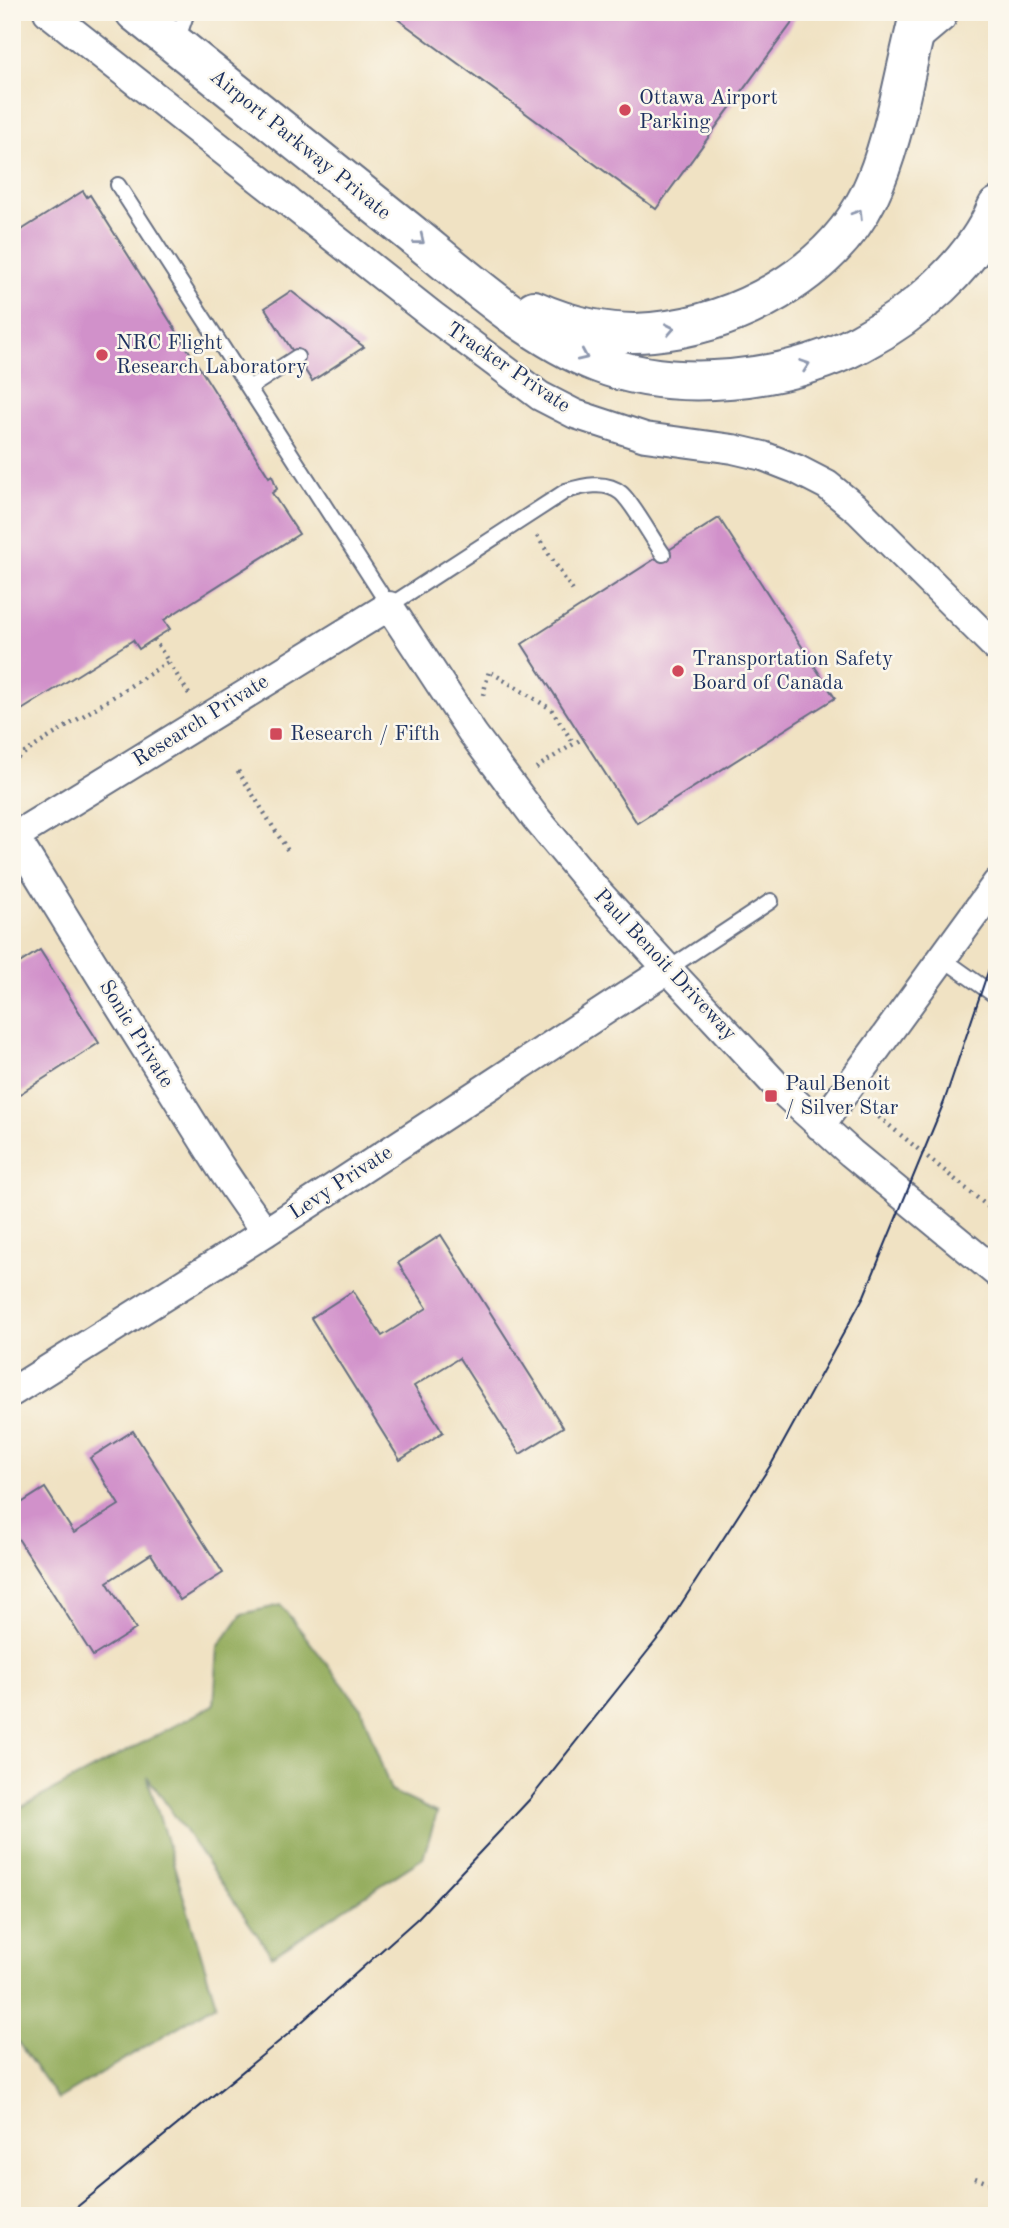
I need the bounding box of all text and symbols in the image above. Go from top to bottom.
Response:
street label: Airport Parkway Private [206,66,394,224]
place label: Ottawa Airport Parking [639,88,778,133]
marker: Ottawa Airport Parking [617,102,633,118]
one-way arrow [850,208,863,221]
one-way arrow [411,232,424,244]
street label: Tracker Private [442,319,574,417]
one-way arrow [664,322,676,337]
place label: NRC Flight Research Laboratory [116,333,307,378]
marker: NRC Flight Research Laboratory [94,347,110,363]
one-way arrow [575,348,588,362]
one-way arrow [799,359,811,373]
place label: Transportation Safety Board of Canada [692,649,893,694]
marker: Transportation Safety Board of Canada [670,663,686,679]
street label: Research Private [130,671,272,771]
place label: Research / Fifth [290,724,440,745]
marker: Research / Fifth [268,726,284,742]
street label: Paul Benoit Driveway [590,885,740,1045]
street label: Sonic Private [95,977,177,1091]
place label: Paul Benoit / Silver Star [785,1074,899,1119]
marker: Paul Benoit / Silver Star [763,1088,779,1104]
street label: Levy Private [286,1142,396,1224]

